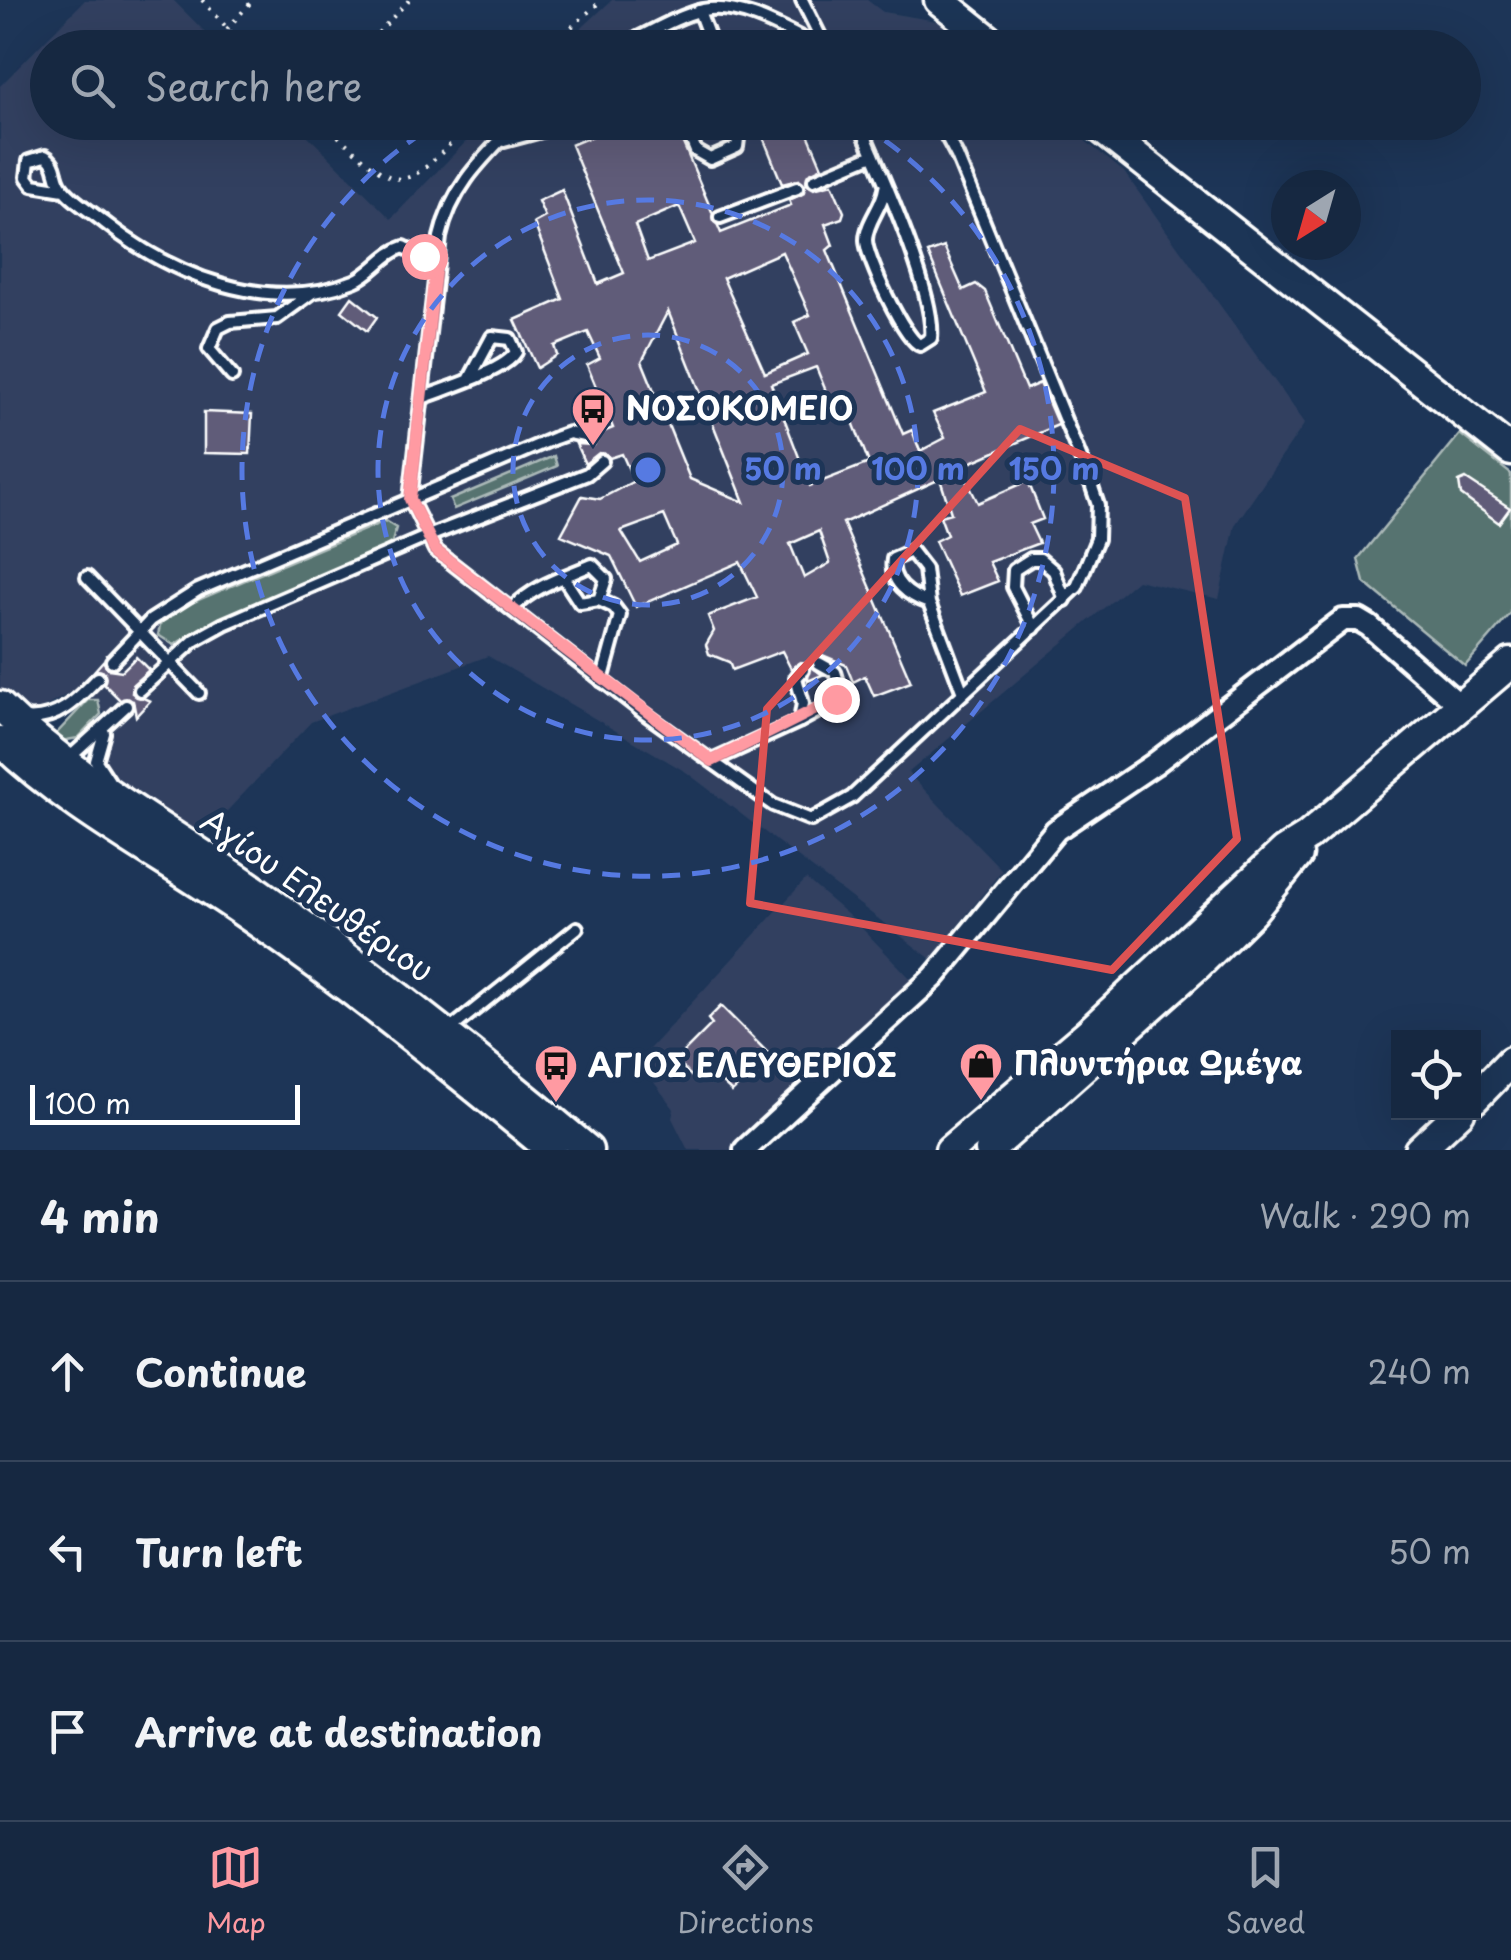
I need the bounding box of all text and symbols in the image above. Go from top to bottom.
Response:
search box [30,30,1481,140]
text: Search here [145,57,362,114]
icon: search [65,58,120,113]
north arrow [1271,170,1361,260]
route start [402,234,448,280]
place label: ΝΟΣΟΚΟΜΕΙΟ [626,383,854,431]
bus stop icon: ΝΟΣΟΚΟΜΕΙΟ [570,386,616,447]
text: 50 m [744,445,822,490]
text: 100 m [871,445,965,490]
text: 150 m [1009,445,1099,490]
centre of rings [630,452,666,488]
route end [814,677,860,723]
street label: Αγίου Ελευθέριου [192,796,444,993]
map controls [1391,1030,1481,1120]
button: locate [1391,1030,1481,1120]
place label: Πλυντήρια Ωμέγα [1014,1038,1302,1086]
place label: ΑΓΙΟΣ ΕΛΕΥΘΕΡΙΟΣ [588,1040,897,1088]
shop icon: Πλυντήρια Ωμέγα [958,1041,1004,1102]
bus stop icon: ΑΓΙΟΣ ΕΛΕΥΘΕΡΙΟΣ [533,1043,579,1104]
scale bar [30,1080,300,1124]
text: 100 m [45,1081,131,1124]
text: 4 min [40,1184,160,1247]
text: Walk · 290 m [1259,1191,1471,1239]
text: Continue [135,1343,306,1400]
icon: ahead [40,1344,95,1399]
text: 240 m [1368,1347,1471,1395]
text: Turn left [135,1523,303,1580]
icon: left [40,1524,95,1579]
text: 50 m [1388,1527,1471,1575]
text: Arrive at destination [135,1703,543,1760]
icon: arrive [40,1704,95,1759]
tab: Map [206,1840,266,1943]
tab: Directions [678,1840,814,1943]
tab: Saved [1226,1840,1305,1943]

